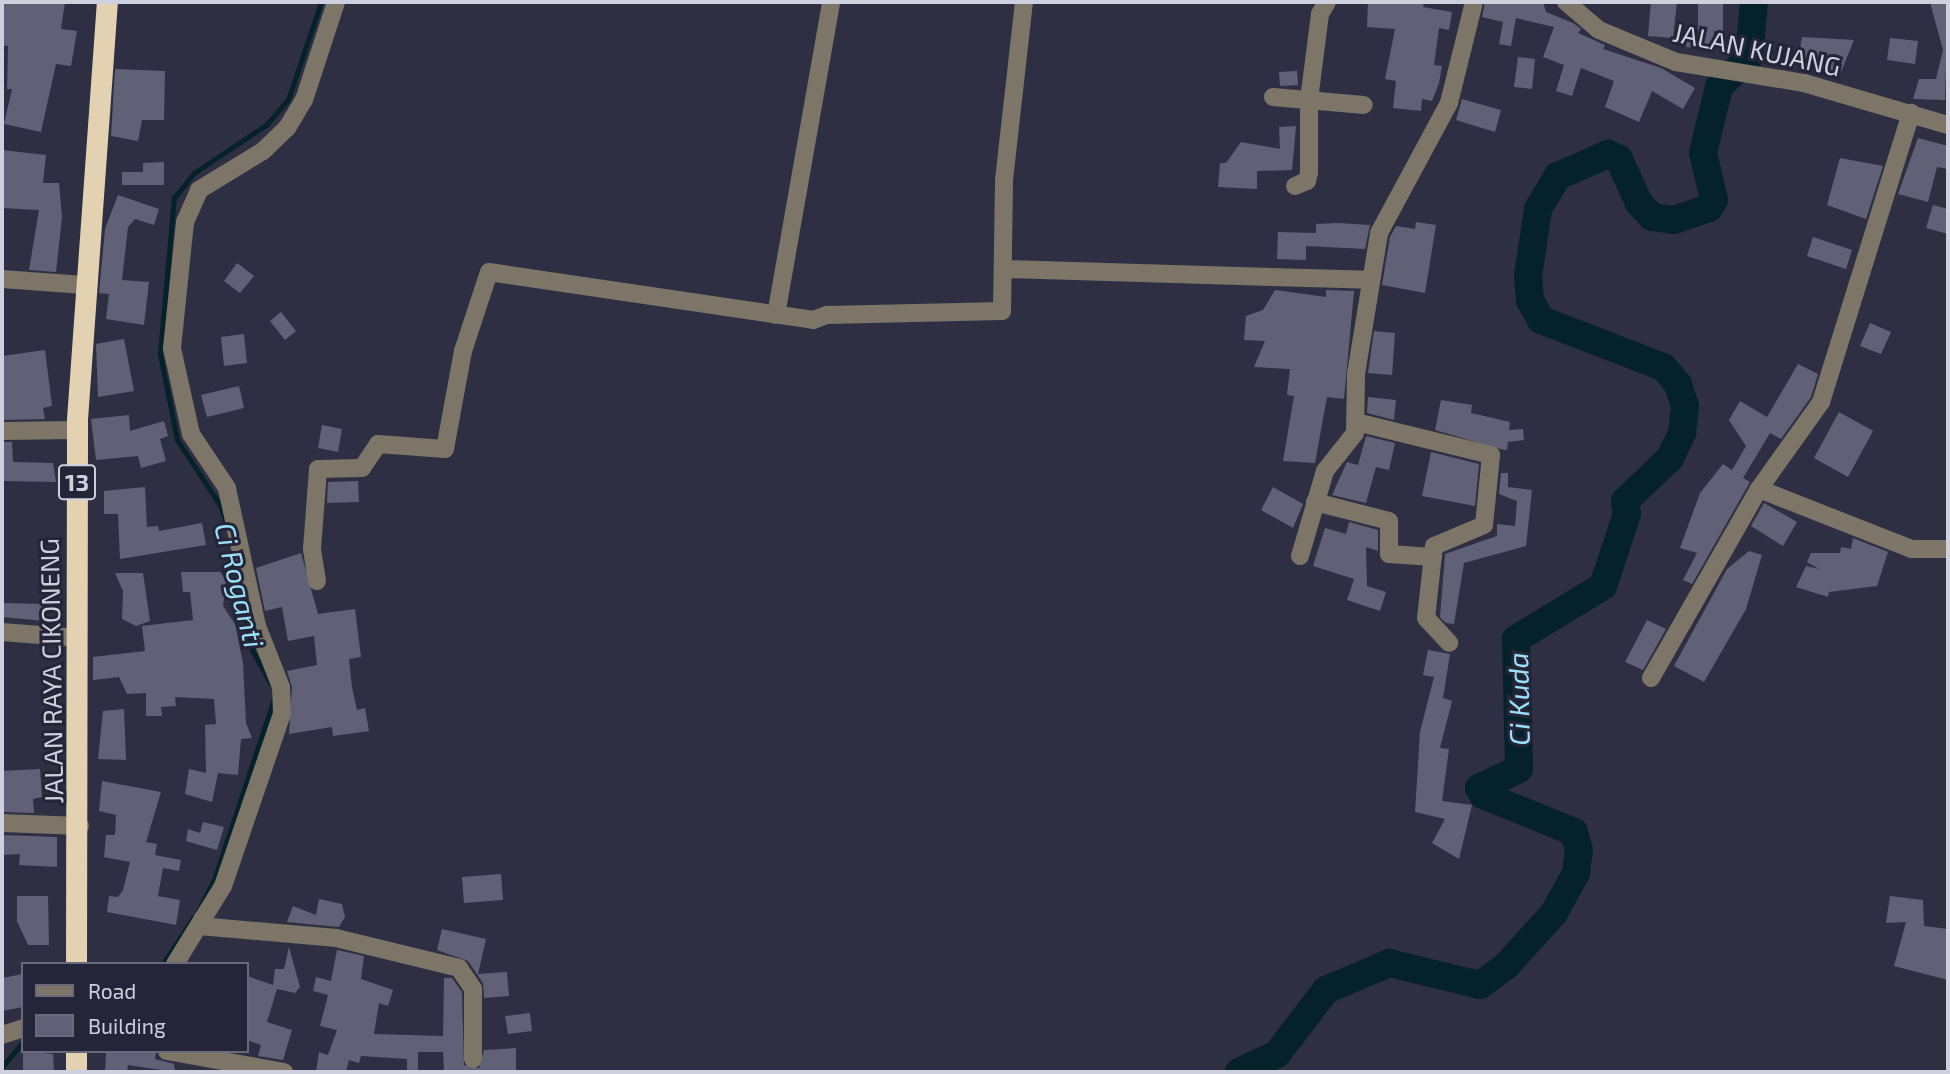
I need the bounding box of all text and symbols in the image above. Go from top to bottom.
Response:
street label: JALAN KUJANG [1670,16,1844,82]
road number: 13 [58,462,96,503]
water label: Ci Roganti [208,519,272,651]
street label: JALAN RAYA CIKONENG [33,538,69,804]
water label: Ci Kuda [1500,652,1536,746]
legend [21,962,248,1053]
text: Road [88,978,136,1003]
text: Building [88,1013,166,1038]

